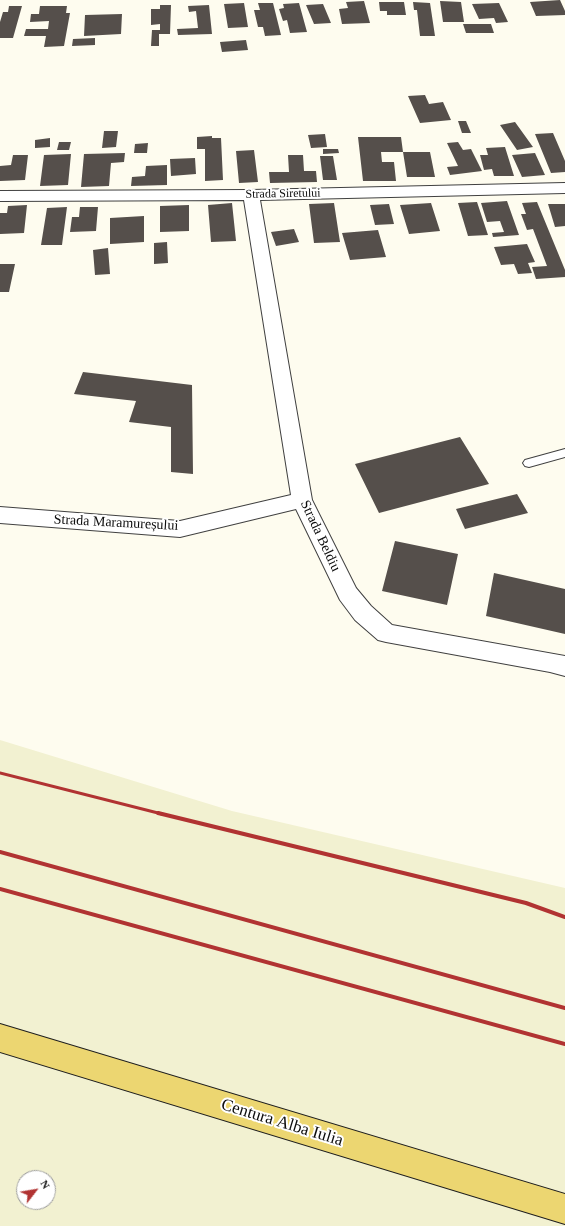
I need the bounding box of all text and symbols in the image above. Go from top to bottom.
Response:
street label: Strada Siretului [245,186,321,202]
street label: Strada Beldiu [296,498,344,574]
street label: Strada Maramureșului [53,511,179,535]
street label: Centura Alba Iulia [219,1095,345,1151]
north arrow [16,1170,56,1210]
text: N [38,1178,53,1191]

